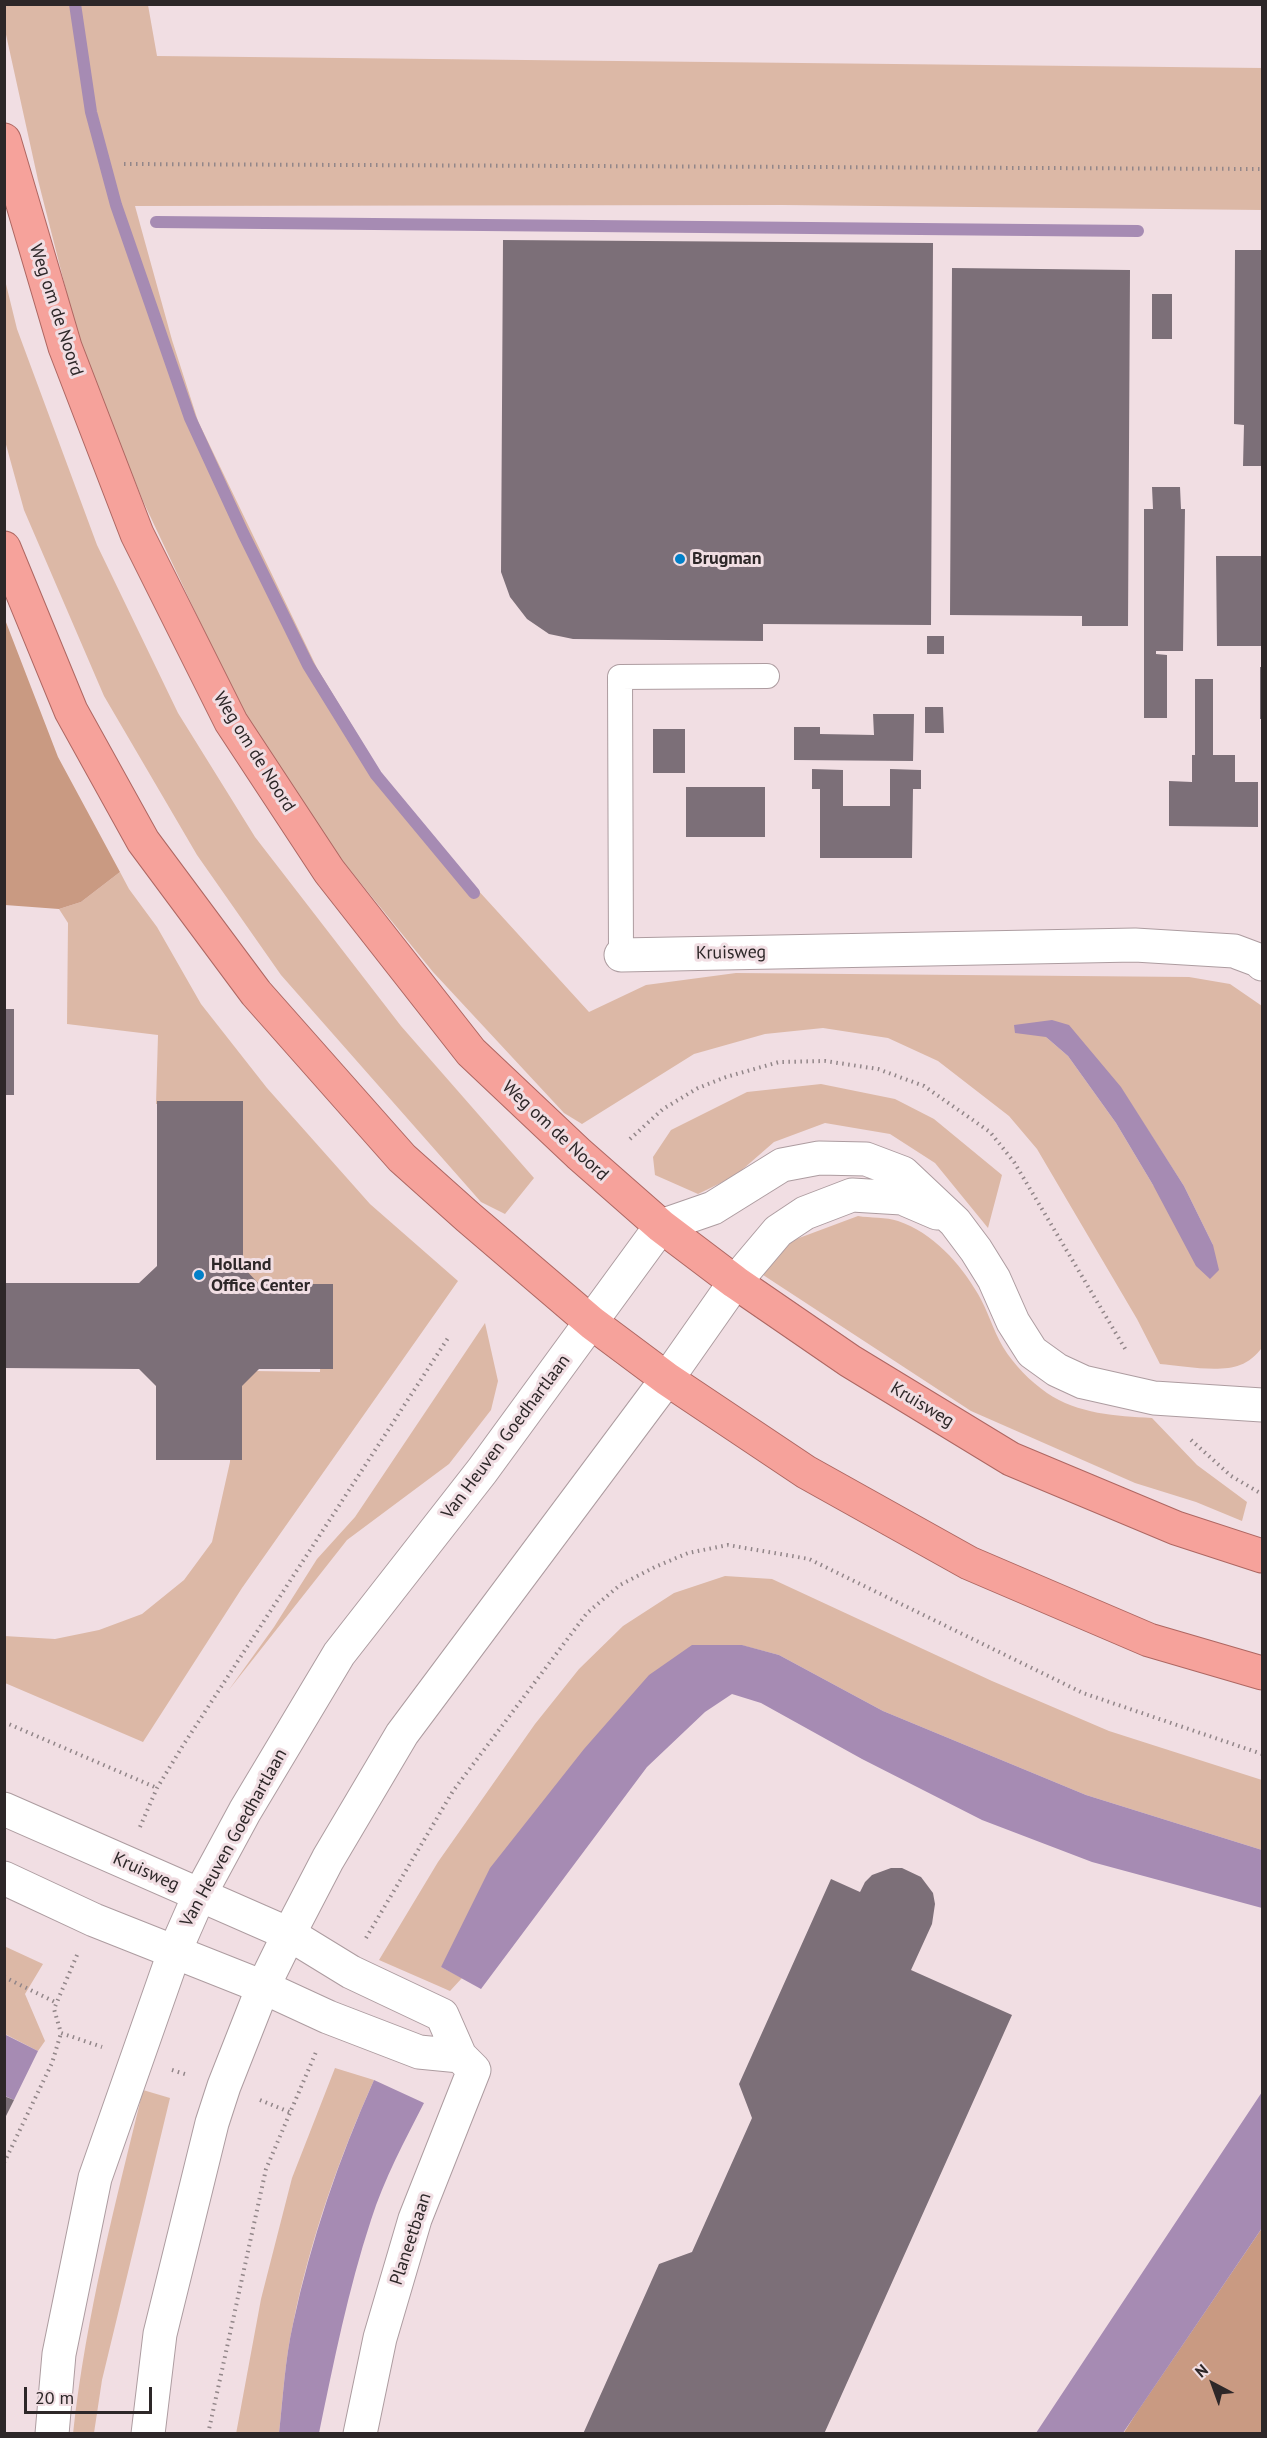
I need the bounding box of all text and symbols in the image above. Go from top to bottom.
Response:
street label: Weg om de Noord [24,241,88,379]
place label: Brugman [692,548,762,570]
marker: Brugman [673,552,687,566]
street label: Weg om de Noord [208,688,300,816]
street label: Kruisweg [696,942,766,964]
street label: Weg om de Noord [497,1076,613,1186]
place label: Holland Office Center [211,1254,310,1296]
marker: Holland Office Center [192,1268,206,1282]
street label: Van Heuven Goedhartlaan [437,1351,575,1523]
street label: Kruisweg [886,1378,958,1432]
street label: Van Heuven Goedhartlaan [176,1745,292,1931]
street label: Kruisweg [109,1848,183,1896]
street label: Planeetbaan [386,2190,436,2288]
north arrow [1183,2354,1243,2414]
text: N [1191,2359,1212,2381]
scale bar [27,2375,154,2413]
text: 20 m [35,2386,74,2409]

